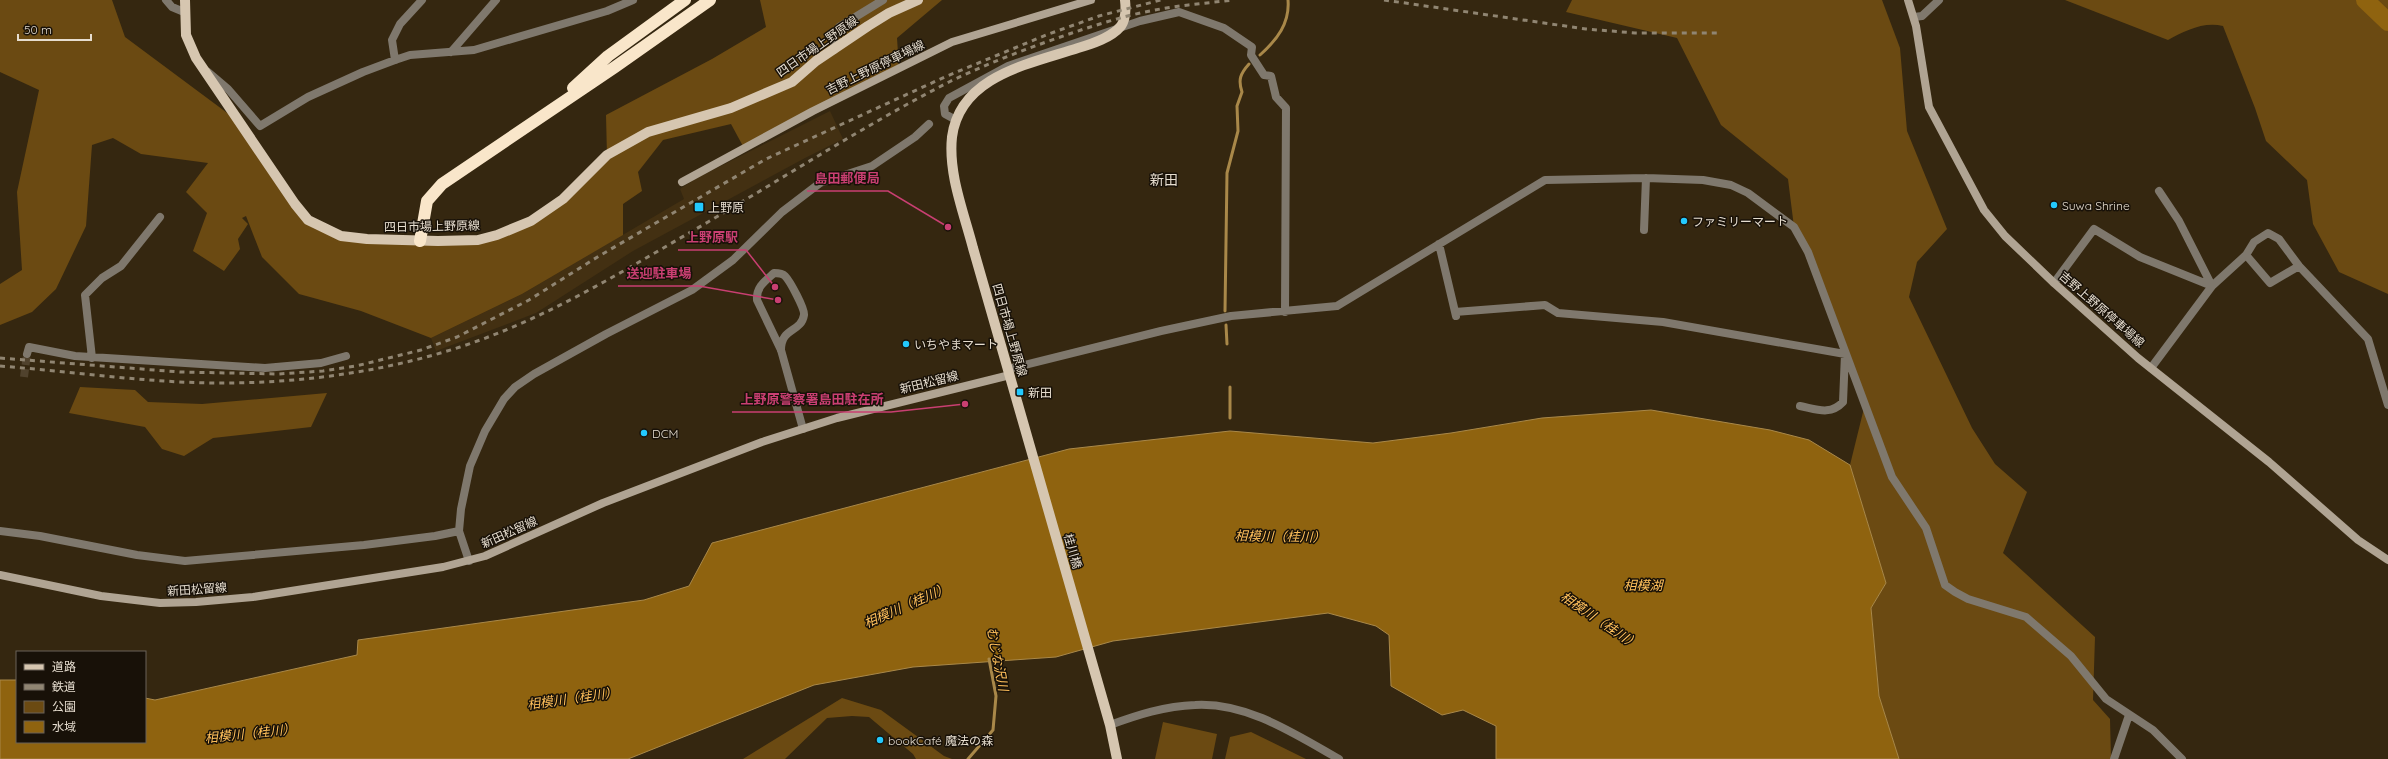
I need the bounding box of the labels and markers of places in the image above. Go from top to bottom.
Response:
callout: 島田郵便局 [807,166,888,191]
place label: Suwa Shrine [2062,198,2130,213]
place label: 上野原 [708,200,744,215]
marker: Suwa Shrine [2049,200,2059,210]
marker: 上野原 [693,201,705,213]
place label: ファミリーマート [1692,214,1788,229]
marker: ファミリーマート [1679,216,1689,226]
callout: 上野原駅 [678,225,746,250]
callout: 送迎駐車場 [618,261,699,286]
place label: いちやまマート [914,337,998,352]
marker: いちやまマート [901,339,911,349]
place label: 新田 [1028,385,1052,400]
callout: 上野原警察署島田駐在所 [732,387,891,412]
marker: 新田 [1015,387,1025,397]
place label: DCM [652,426,678,441]
marker: DCM [639,428,649,438]
place label: bookCafé 魔法の森 [888,733,993,748]
marker: bookCafé 魔法の森 [875,735,885,745]

